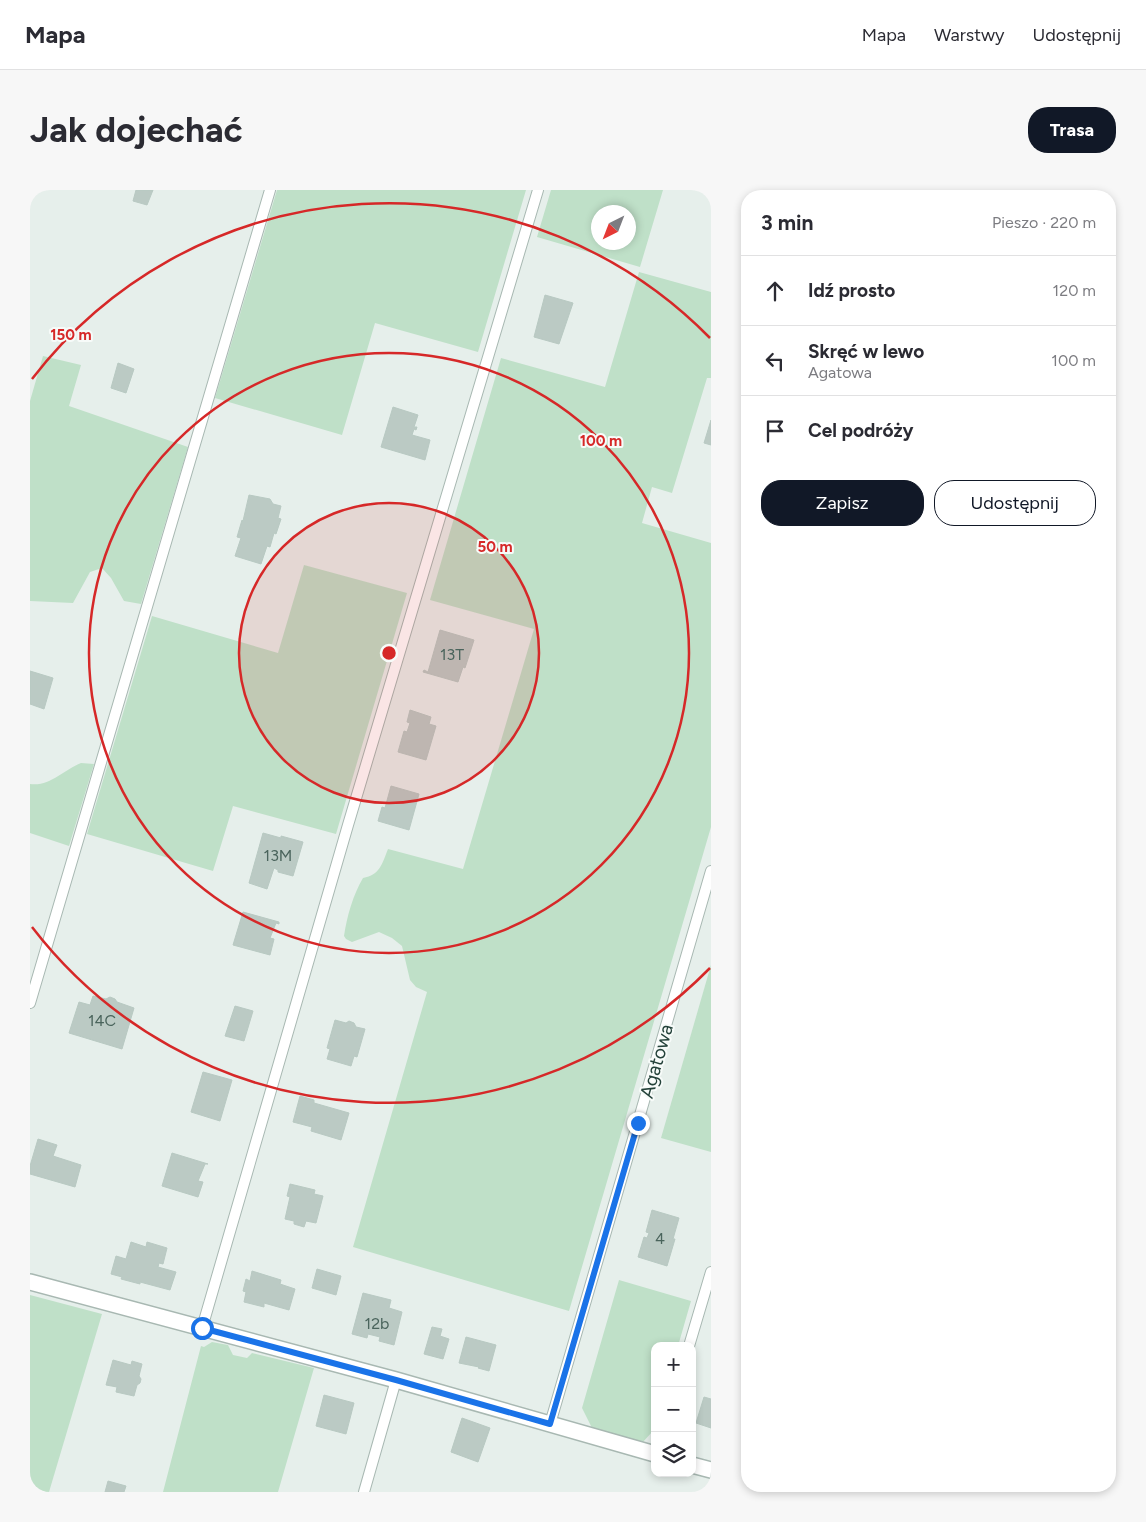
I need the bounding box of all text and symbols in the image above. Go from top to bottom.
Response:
text: Mapa [25,20,86,49]
text: Mapa [862,24,906,46]
text: Warstwy [934,24,1005,46]
text: Udostępnij [1033,24,1121,46]
button: Trasa [1028,107,1116,153]
text: Jak dojechać [30,109,243,151]
north arrow [591,205,636,250]
text: 3 min [761,210,813,235]
text: Pieszo · 220 m [992,213,1096,232]
icon: ahead [761,277,789,305]
text: Idź prosto [808,279,895,302]
text: 120 m [1053,281,1096,300]
text: 150 m [50,326,92,344]
text: Skręć w lewo [808,340,924,363]
icon: left [761,347,789,375]
text: 100 m [1051,351,1096,370]
text: Agatowa [808,363,872,382]
icon: arrive [761,417,789,445]
text: Cel podróży [808,419,914,442]
text: 100 m [580,432,622,450]
button: Zapisz [761,480,924,526]
button: Udostępnij [934,480,1096,526]
text: 50 m [477,538,513,556]
centre of rings [380,644,398,662]
house number: 13T [440,645,464,664]
house number: 13M [264,846,292,865]
house number: 14C [88,1011,116,1030]
street label: Agatowa [635,1022,678,1101]
route end [627,1112,650,1135]
house number: 4 [655,1229,665,1248]
house number: 12b [365,1314,389,1333]
route start [191,1317,214,1340]
map controls [651,1342,696,1477]
button: + [651,1342,696,1387]
button: − [651,1387,696,1432]
button: layers [651,1432,696,1477]

